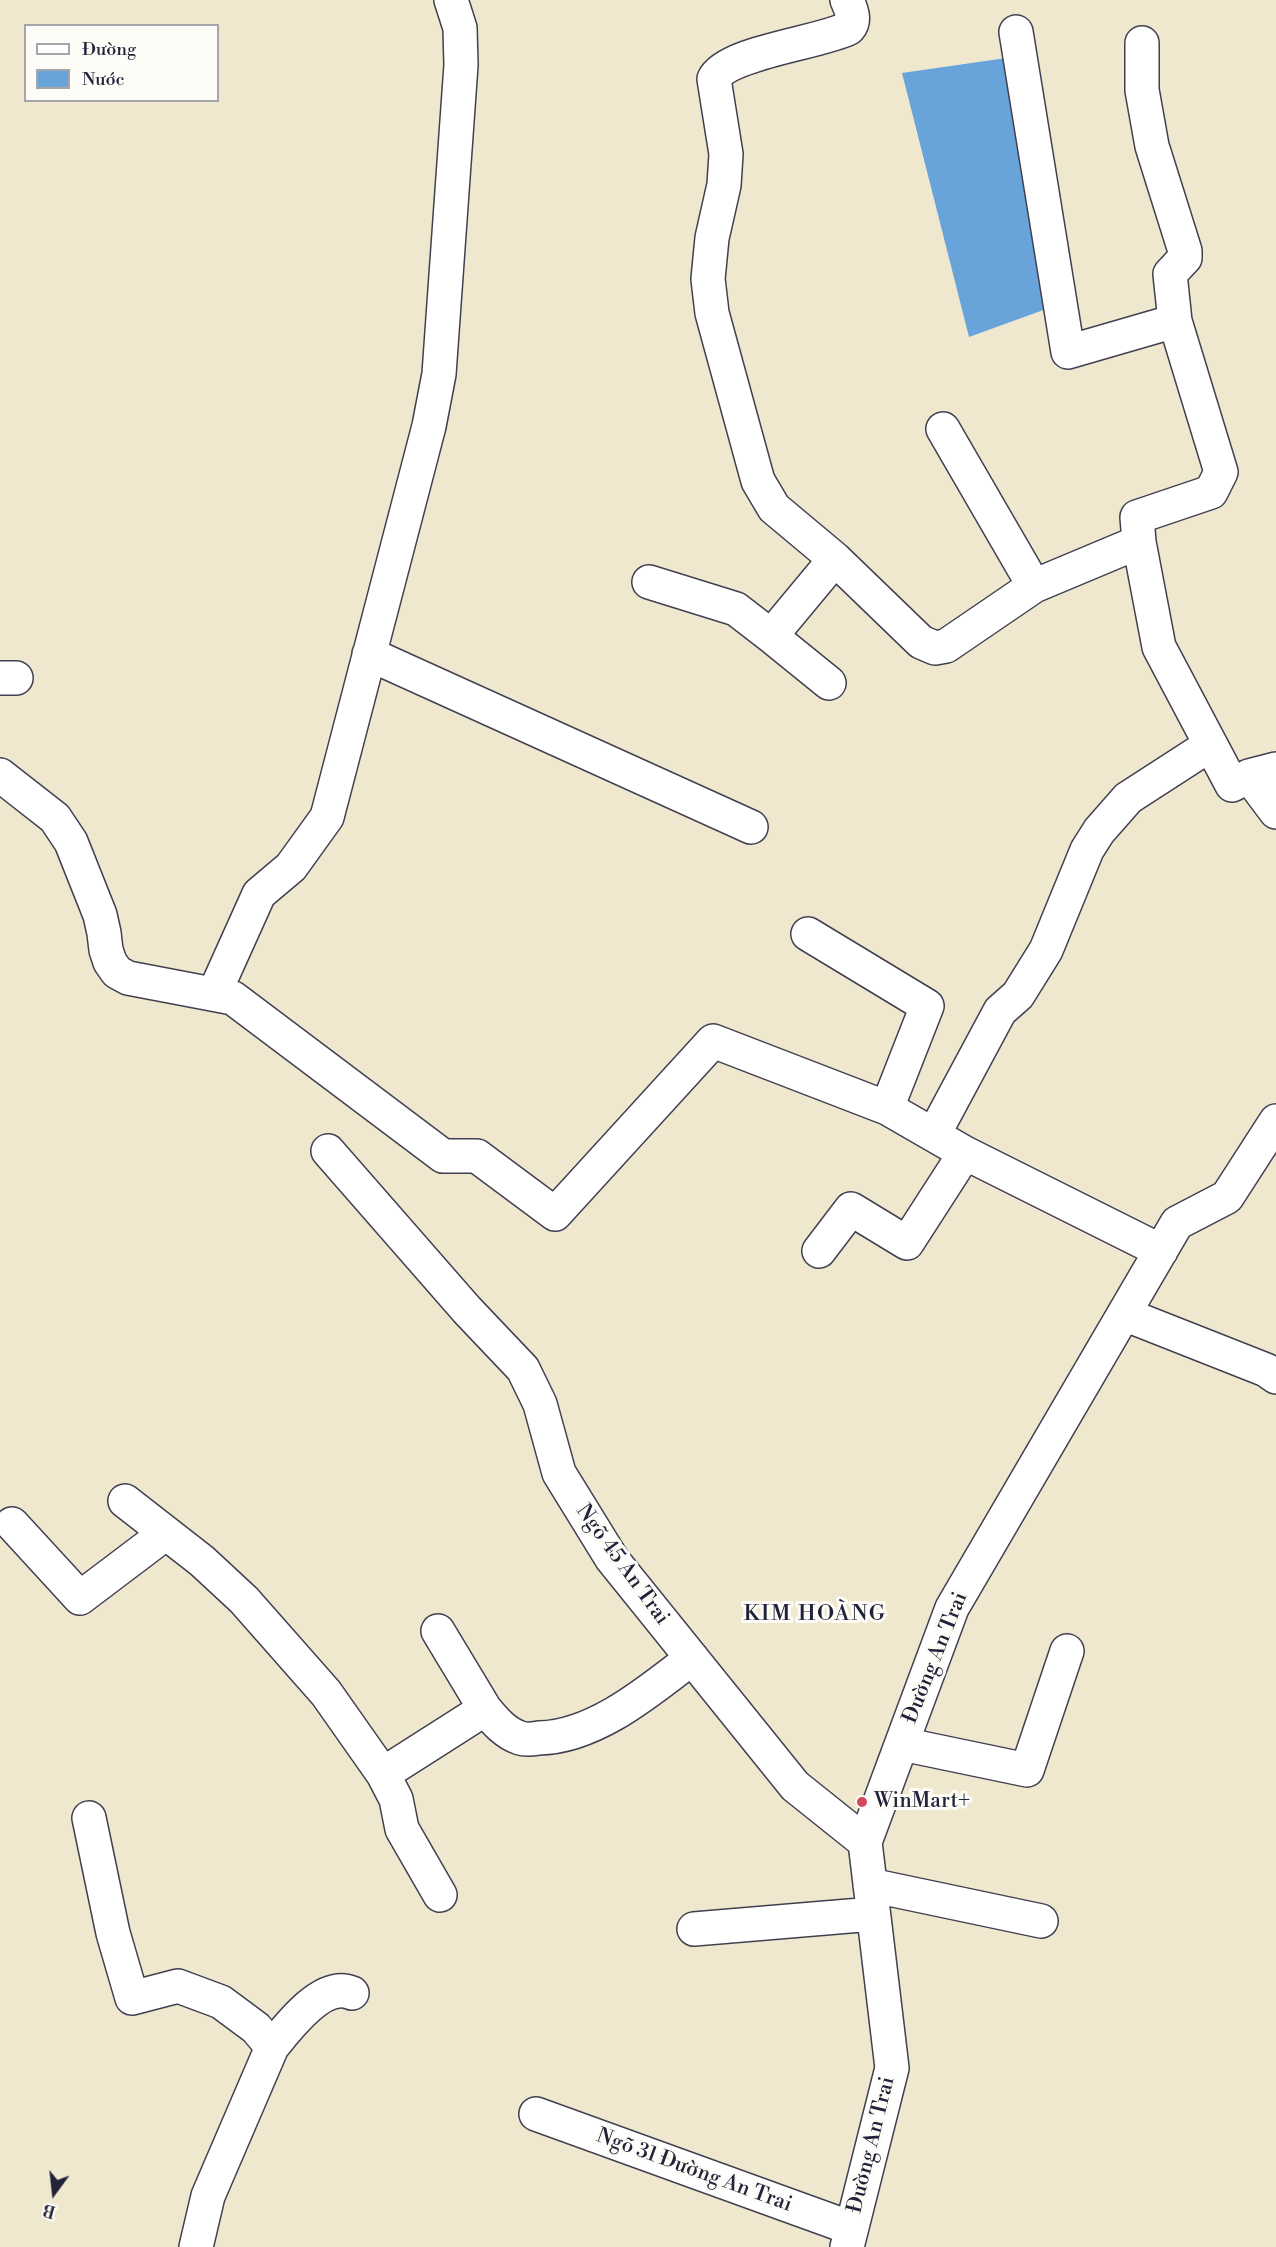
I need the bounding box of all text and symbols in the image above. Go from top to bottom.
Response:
legend [24,24,219,102]
text: Đường [82,38,136,61]
text: Nước [82,68,125,91]
street label: Ngõ 45 An Trai [570,1500,674,1630]
street label: Đường An Trai [898,1589,974,1727]
district label: KIM HOÀNG [744,1602,886,1628]
place label: WinMart+ [874,1789,970,1815]
marker: WinMart+ [855,1795,869,1809]
street label: Đường An Trai [843,2074,901,2216]
street label: Ngõ 31 Đường An Trai [593,2124,795,2218]
north arrow [24,2163,84,2223]
text: B [41,2199,58,2222]

